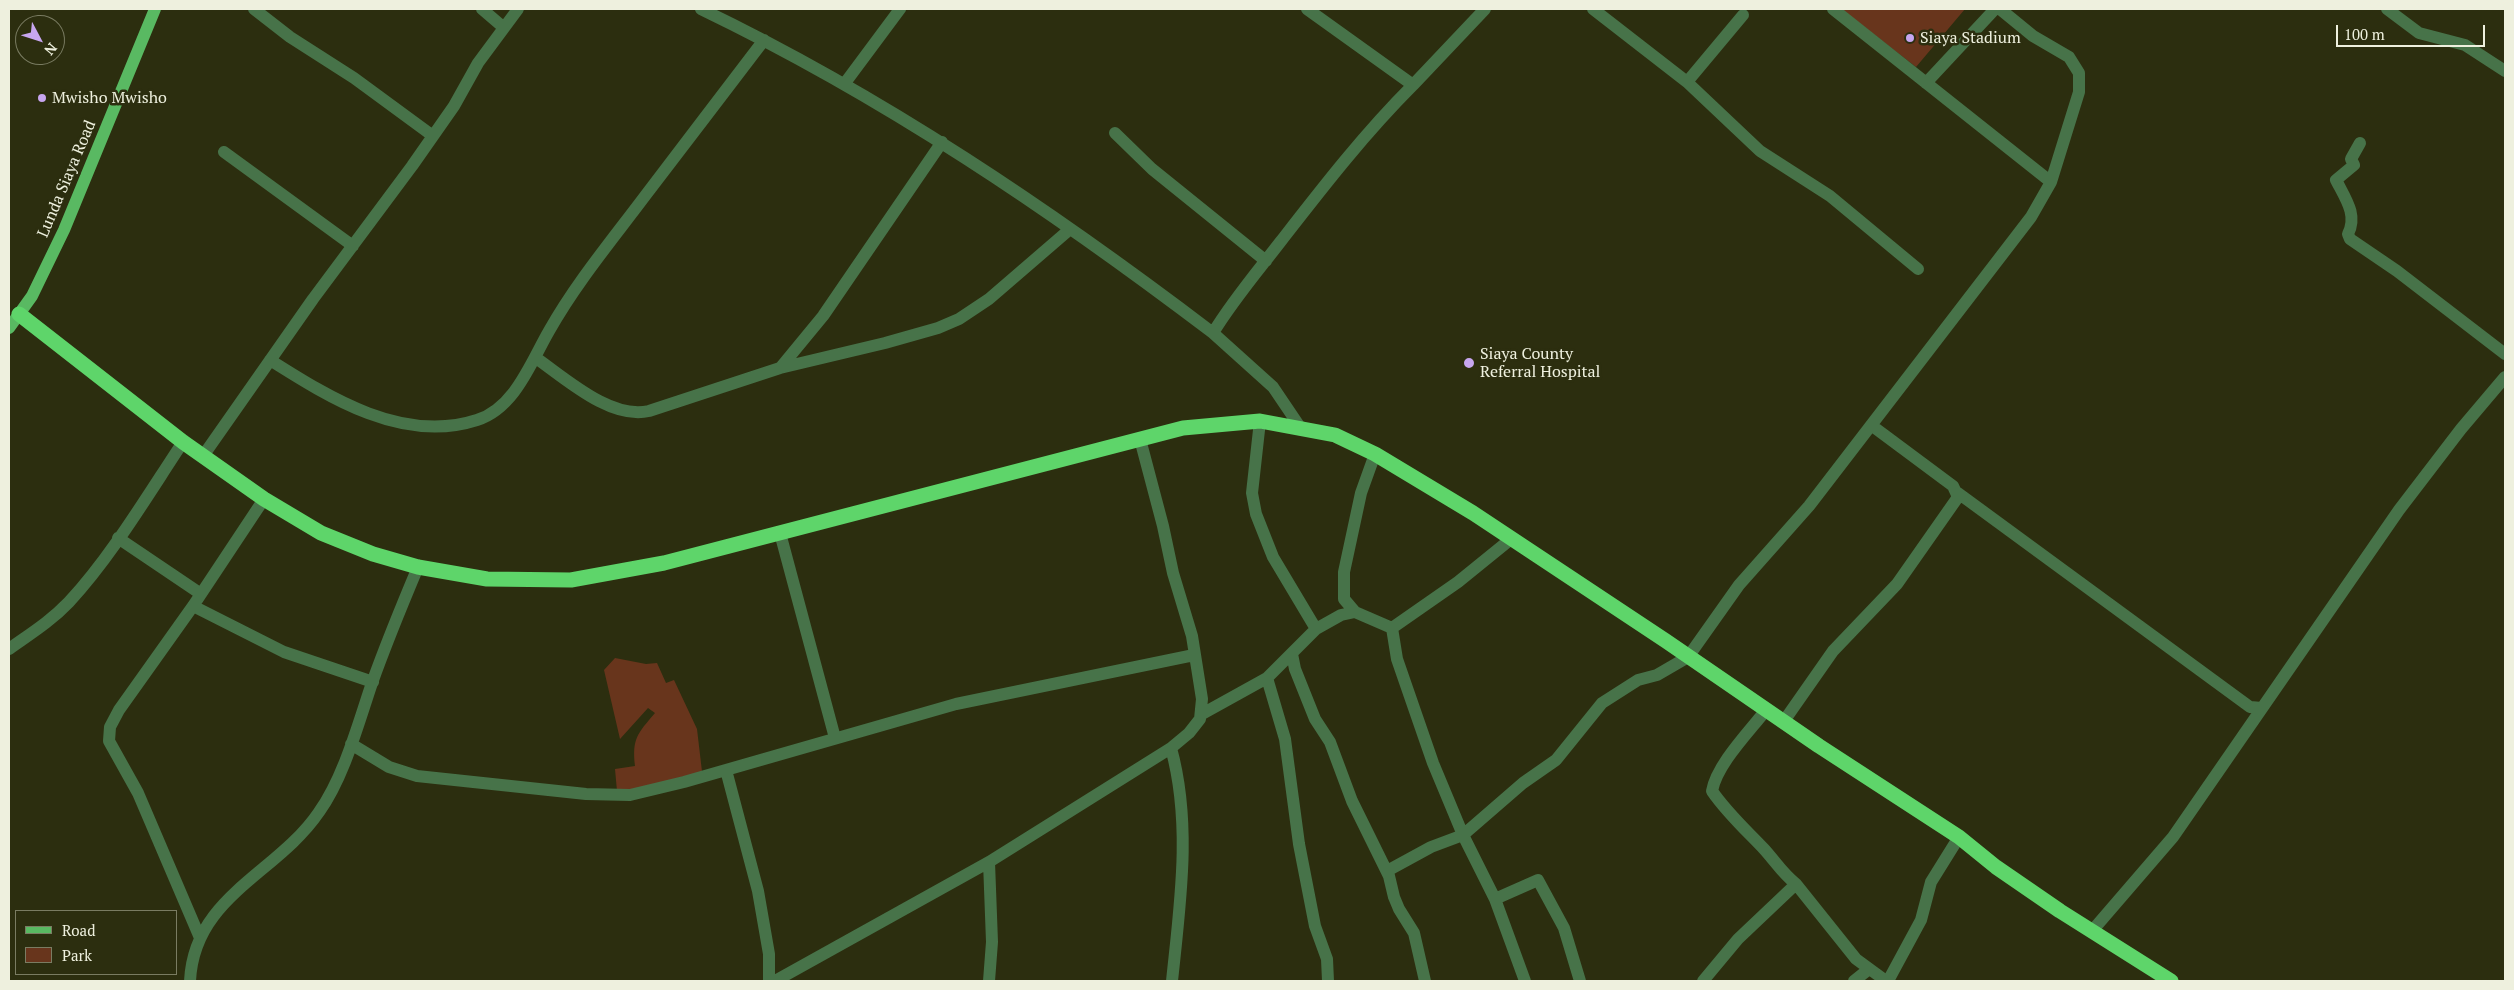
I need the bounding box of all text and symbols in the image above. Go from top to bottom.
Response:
north arrow [15,15,65,65]
scale bar [2339,15,2488,47]
text: 100 m [2344,24,2385,44]
place label: Siaya Stadium [1920,28,2021,48]
marker: Siaya Stadium [1904,32,1916,44]
text: N [40,39,62,59]
place label: Mwisho Mwisho [52,88,167,108]
marker: Mwisho Mwisho [36,92,48,104]
street label: Lunda Siaya Road [34,117,100,241]
place label: Siaya County Referral Hospital [1480,344,1600,382]
marker: Siaya County Referral Hospital [1462,356,1476,370]
legend [15,910,178,975]
text: Road [62,920,95,940]
text: Park [62,945,92,965]

